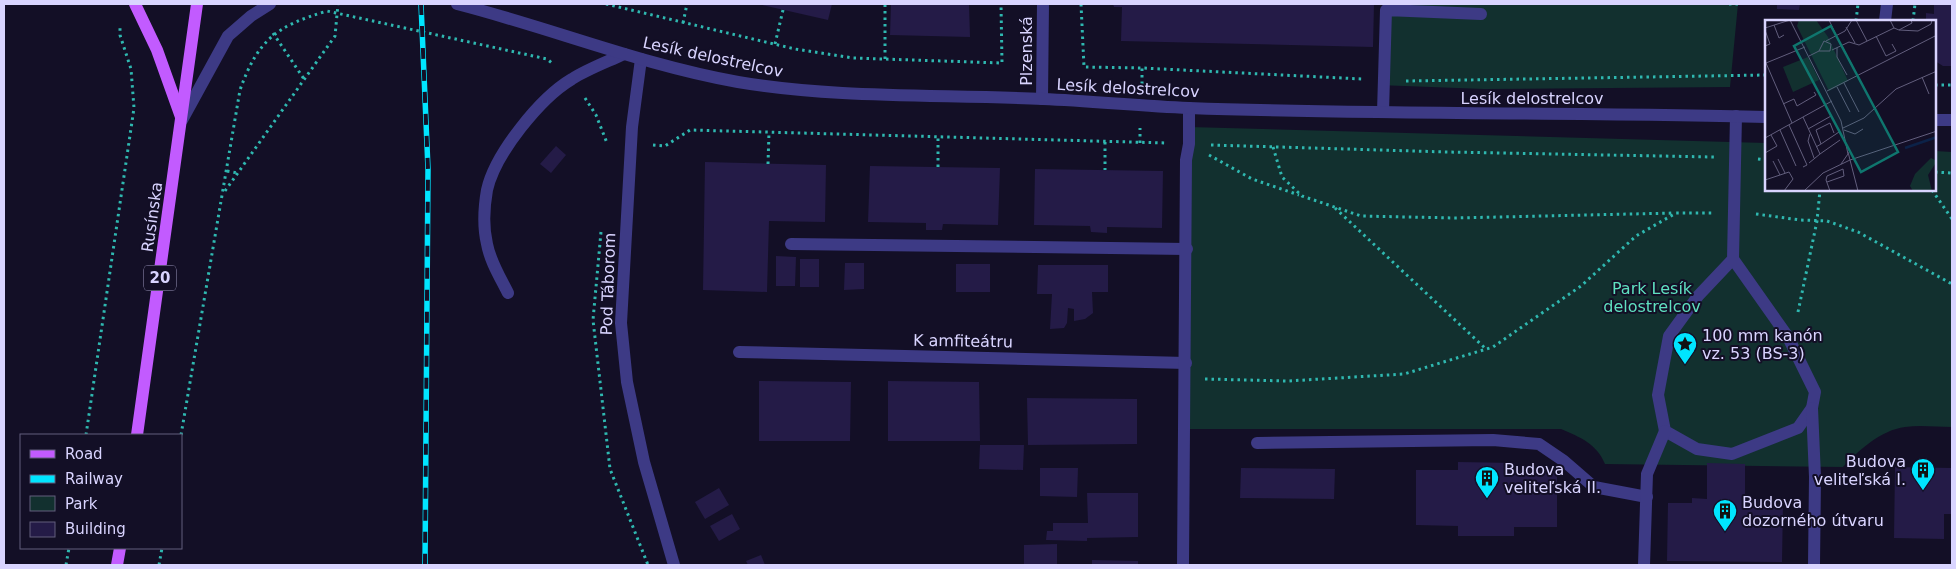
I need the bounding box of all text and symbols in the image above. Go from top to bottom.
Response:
street label: Plzenská [1017,16,1036,86]
inset map [1765,20,1936,191]
street label: Lesík delostrelcov [641,33,785,81]
street label: Lesík delostrelcov [1056,75,1200,101]
street label: Lesík delostrelcov [1460,89,1604,108]
street label: Rusínska [138,181,166,253]
street label: Pod Táborom [597,232,619,336]
road number: 20 [144,266,176,290]
park label: Park Lesík delostrelcov [1603,279,1701,316]
place label: 100 mm kanón vz. 53 (BS-3) [1702,326,1823,363]
street label: K amfiteátru [913,331,1013,351]
place icon: 100 mm kanón vz. 53 (BS-3) [1672,331,1698,365]
legend [20,434,182,549]
text: Road [65,445,103,463]
place label: Budova veliteľská I. [1814,452,1906,489]
building icon: Budova veliteľská I. [1910,457,1936,491]
place label: Budova veliteľská II. [1504,460,1601,497]
building icon: Budova veliteľská II. [1474,465,1500,499]
text: Railway [65,470,123,488]
place label: Budova dozorného útvaru [1742,493,1884,530]
text: Park [65,495,98,513]
building icon: Budova dozorného útvaru [1712,498,1738,532]
text: Building [65,520,126,538]

